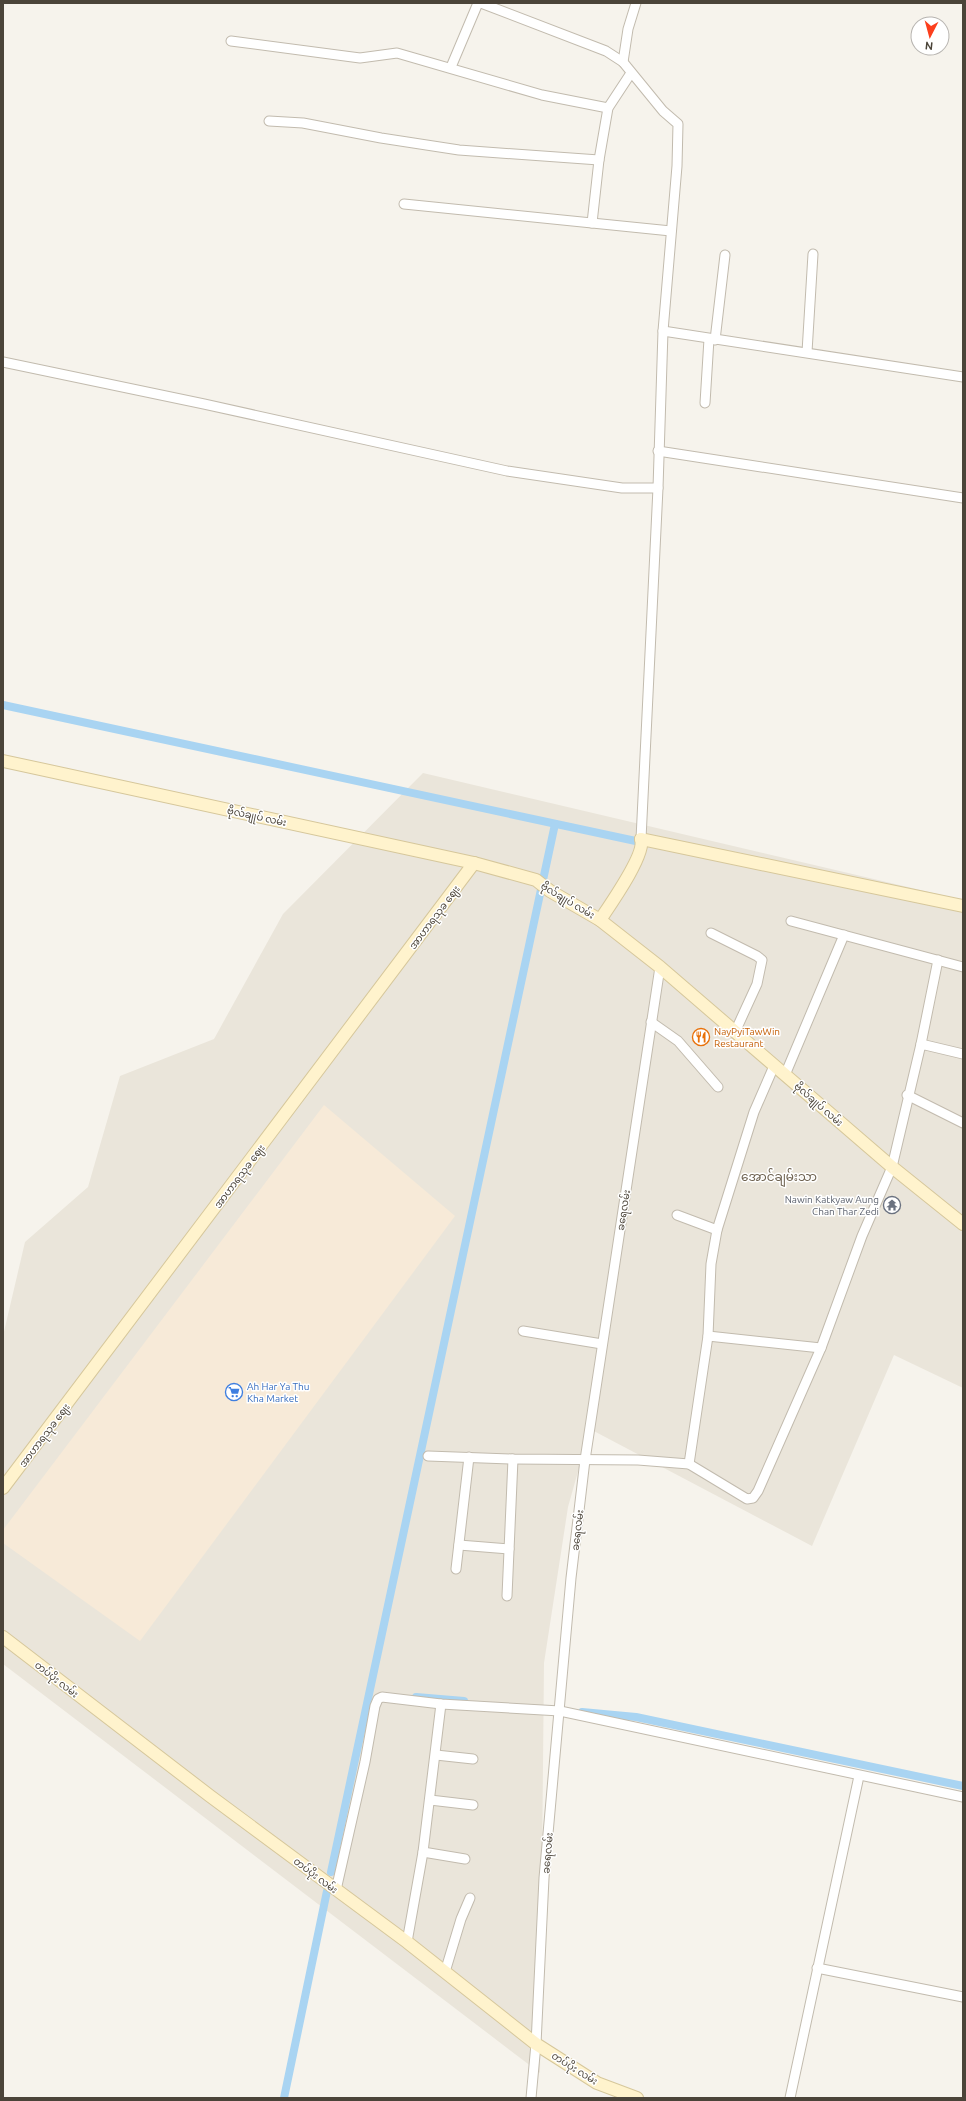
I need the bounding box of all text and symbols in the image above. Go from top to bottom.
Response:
north arrow [910,16,950,56]
text: N [924,40,934,52]
street label: ဗိုလ်ချုပ် လမ်း [226,803,288,831]
street label: ဗိုလ်ချုပ် လမ်း [537,878,598,923]
street label: အာဟာရသုခ ဈေး [407,883,464,953]
place label: NayPyiTawWin Restaurant [714,1026,780,1049]
restaurant icon: NayPyiTawWin Restaurant [691,1027,711,1047]
street label: ဗိုလ်ချုပ် လမ်း [790,1079,846,1131]
street label: အာဟာရသုခ ဈေး [212,1142,269,1212]
district label: အောင်ချမ်းသာ [741,1168,817,1187]
street label: ခရေလမ်း [613,1189,635,1232]
place label: Nawin Katkyaw Aung Chan Thar Zedi [785,1194,879,1217]
temple icon: Nawin Katkyaw Aung Chan Thar Zedi [882,1195,902,1215]
place label: Ah Har Ya Thu Kha Market [247,1381,310,1404]
supermarket icon: Ah Har Ya Thu Kha Market [224,1382,244,1402]
street label: အာဟာရသုခ ဈေး [17,1401,74,1471]
street label: ခရေလမ်း [568,1509,588,1552]
street label: တပ်ပိုး လမ်း [31,1657,82,1702]
street label: ခရေလမ်း [538,1832,558,1874]
street label: တပ်ပိုး လမ်း [290,1854,341,1898]
street label: တပ်ပိုး လမ်း [548,2048,601,2089]

